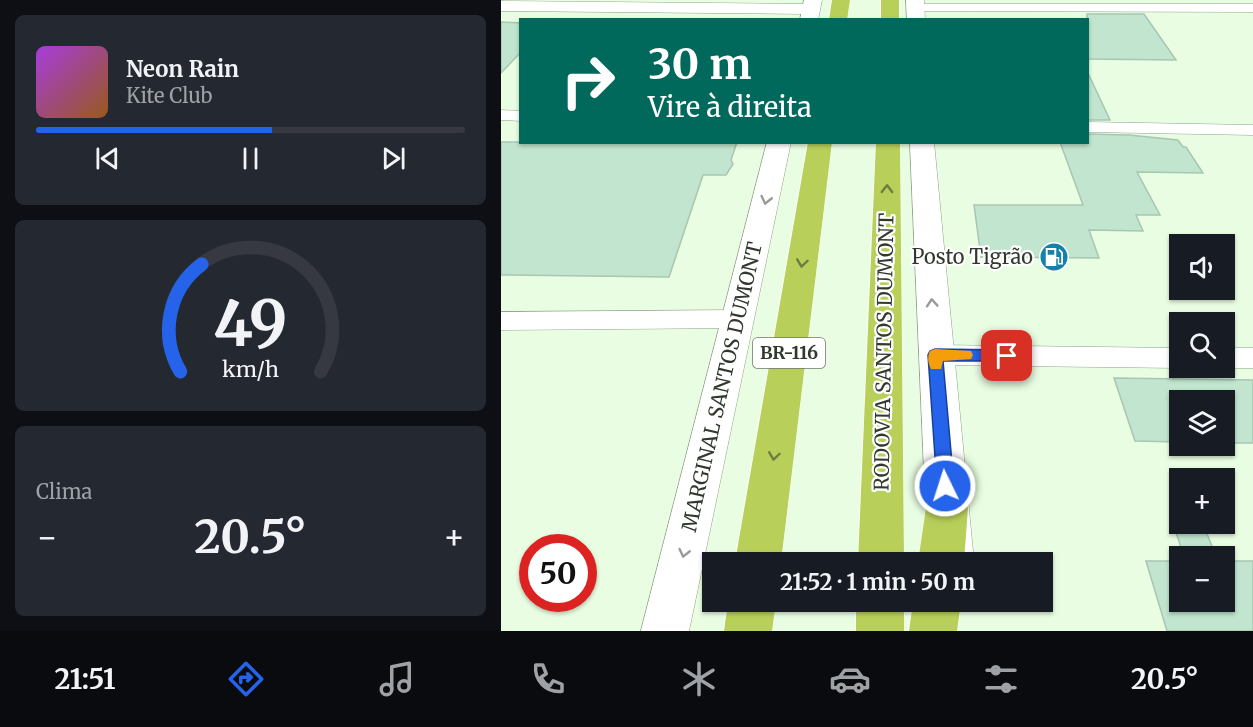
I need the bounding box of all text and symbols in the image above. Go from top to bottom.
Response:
text: 30 m [648,38,752,90]
icon: right [549,42,627,120]
text: Neon Rain [126,55,239,83]
text: Kite Club [126,83,212,108]
text: Vire à direita [648,90,812,124]
icon: previous [91,142,124,175]
icon: pause [234,142,267,175]
icon: next [377,142,410,175]
one-way arrow [881,185,893,194]
one-way arrow [760,194,773,204]
street label: RODOVIA SANTOS DUMONT [869,213,898,491]
map controls [1169,234,1235,612]
button: sound [1169,234,1235,300]
street label: MARGINAL SANTOS DUMONT [676,239,767,534]
fuel station icon: Posto Tigrão [1038,241,1070,273]
place label: Posto Tigrão [911,244,1033,269]
one-way arrow [797,258,809,267]
text: 49 [213,286,288,364]
one-way arrow [925,298,938,307]
button: search [1169,312,1235,378]
pin [981,330,1032,381]
road number: BR-116 [753,338,825,368]
icon: arrive [990,339,1023,372]
text: km/h [222,357,279,384]
button: layers [1169,390,1235,456]
one-way arrow [768,451,780,460]
position arrow [913,454,977,518]
button: + [1169,468,1235,534]
text: Clima [36,479,92,504]
text: 20.5° [194,509,307,565]
text: − [36,517,58,558]
text: + [443,517,465,558]
speed limit sign: 50 [519,534,597,612]
button: − [1169,546,1235,612]
one-way arrow [678,548,691,558]
text: 21:52 · 1 min · 50 m [780,568,975,596]
icon: directions [225,658,267,700]
icon: music [376,658,418,700]
icon: phone [527,658,569,700]
icon: climate [678,658,720,700]
icon: car [829,658,871,700]
icon: filters [980,658,1022,700]
text: 21:51 [55,662,116,696]
text: 20.5° [1131,662,1198,696]

